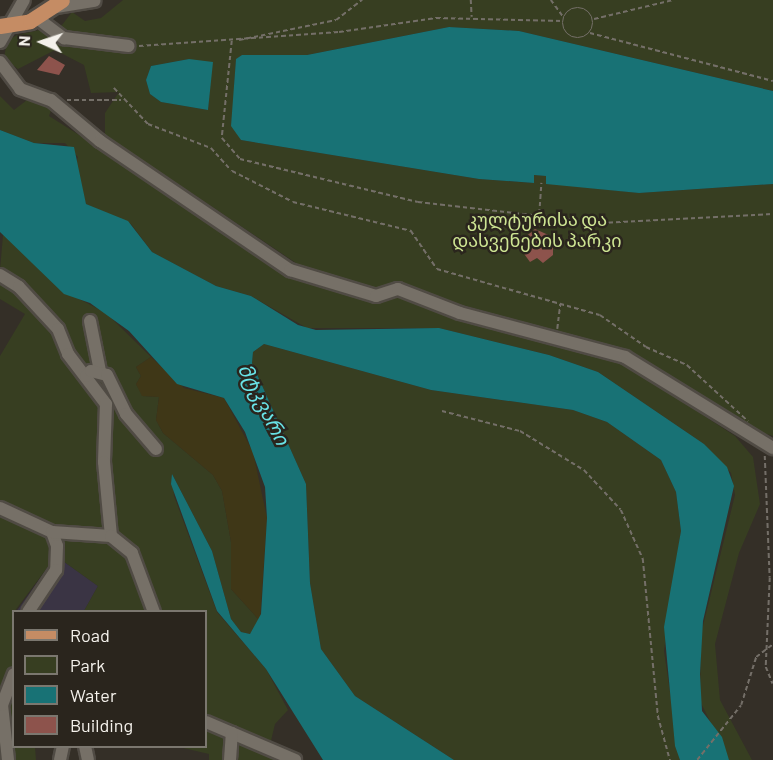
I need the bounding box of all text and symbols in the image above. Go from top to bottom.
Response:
north arrow [12,12,72,72]
text: N [14,35,33,47]
park label: კულტურისა და დასვენების პარკი [452,209,622,252]
water label: მტკვარი [233,359,295,449]
legend [12,610,207,748]
text: Road [70,624,110,646]
text: Park [70,654,105,676]
text: Water [70,684,117,706]
text: Building [70,714,133,736]

